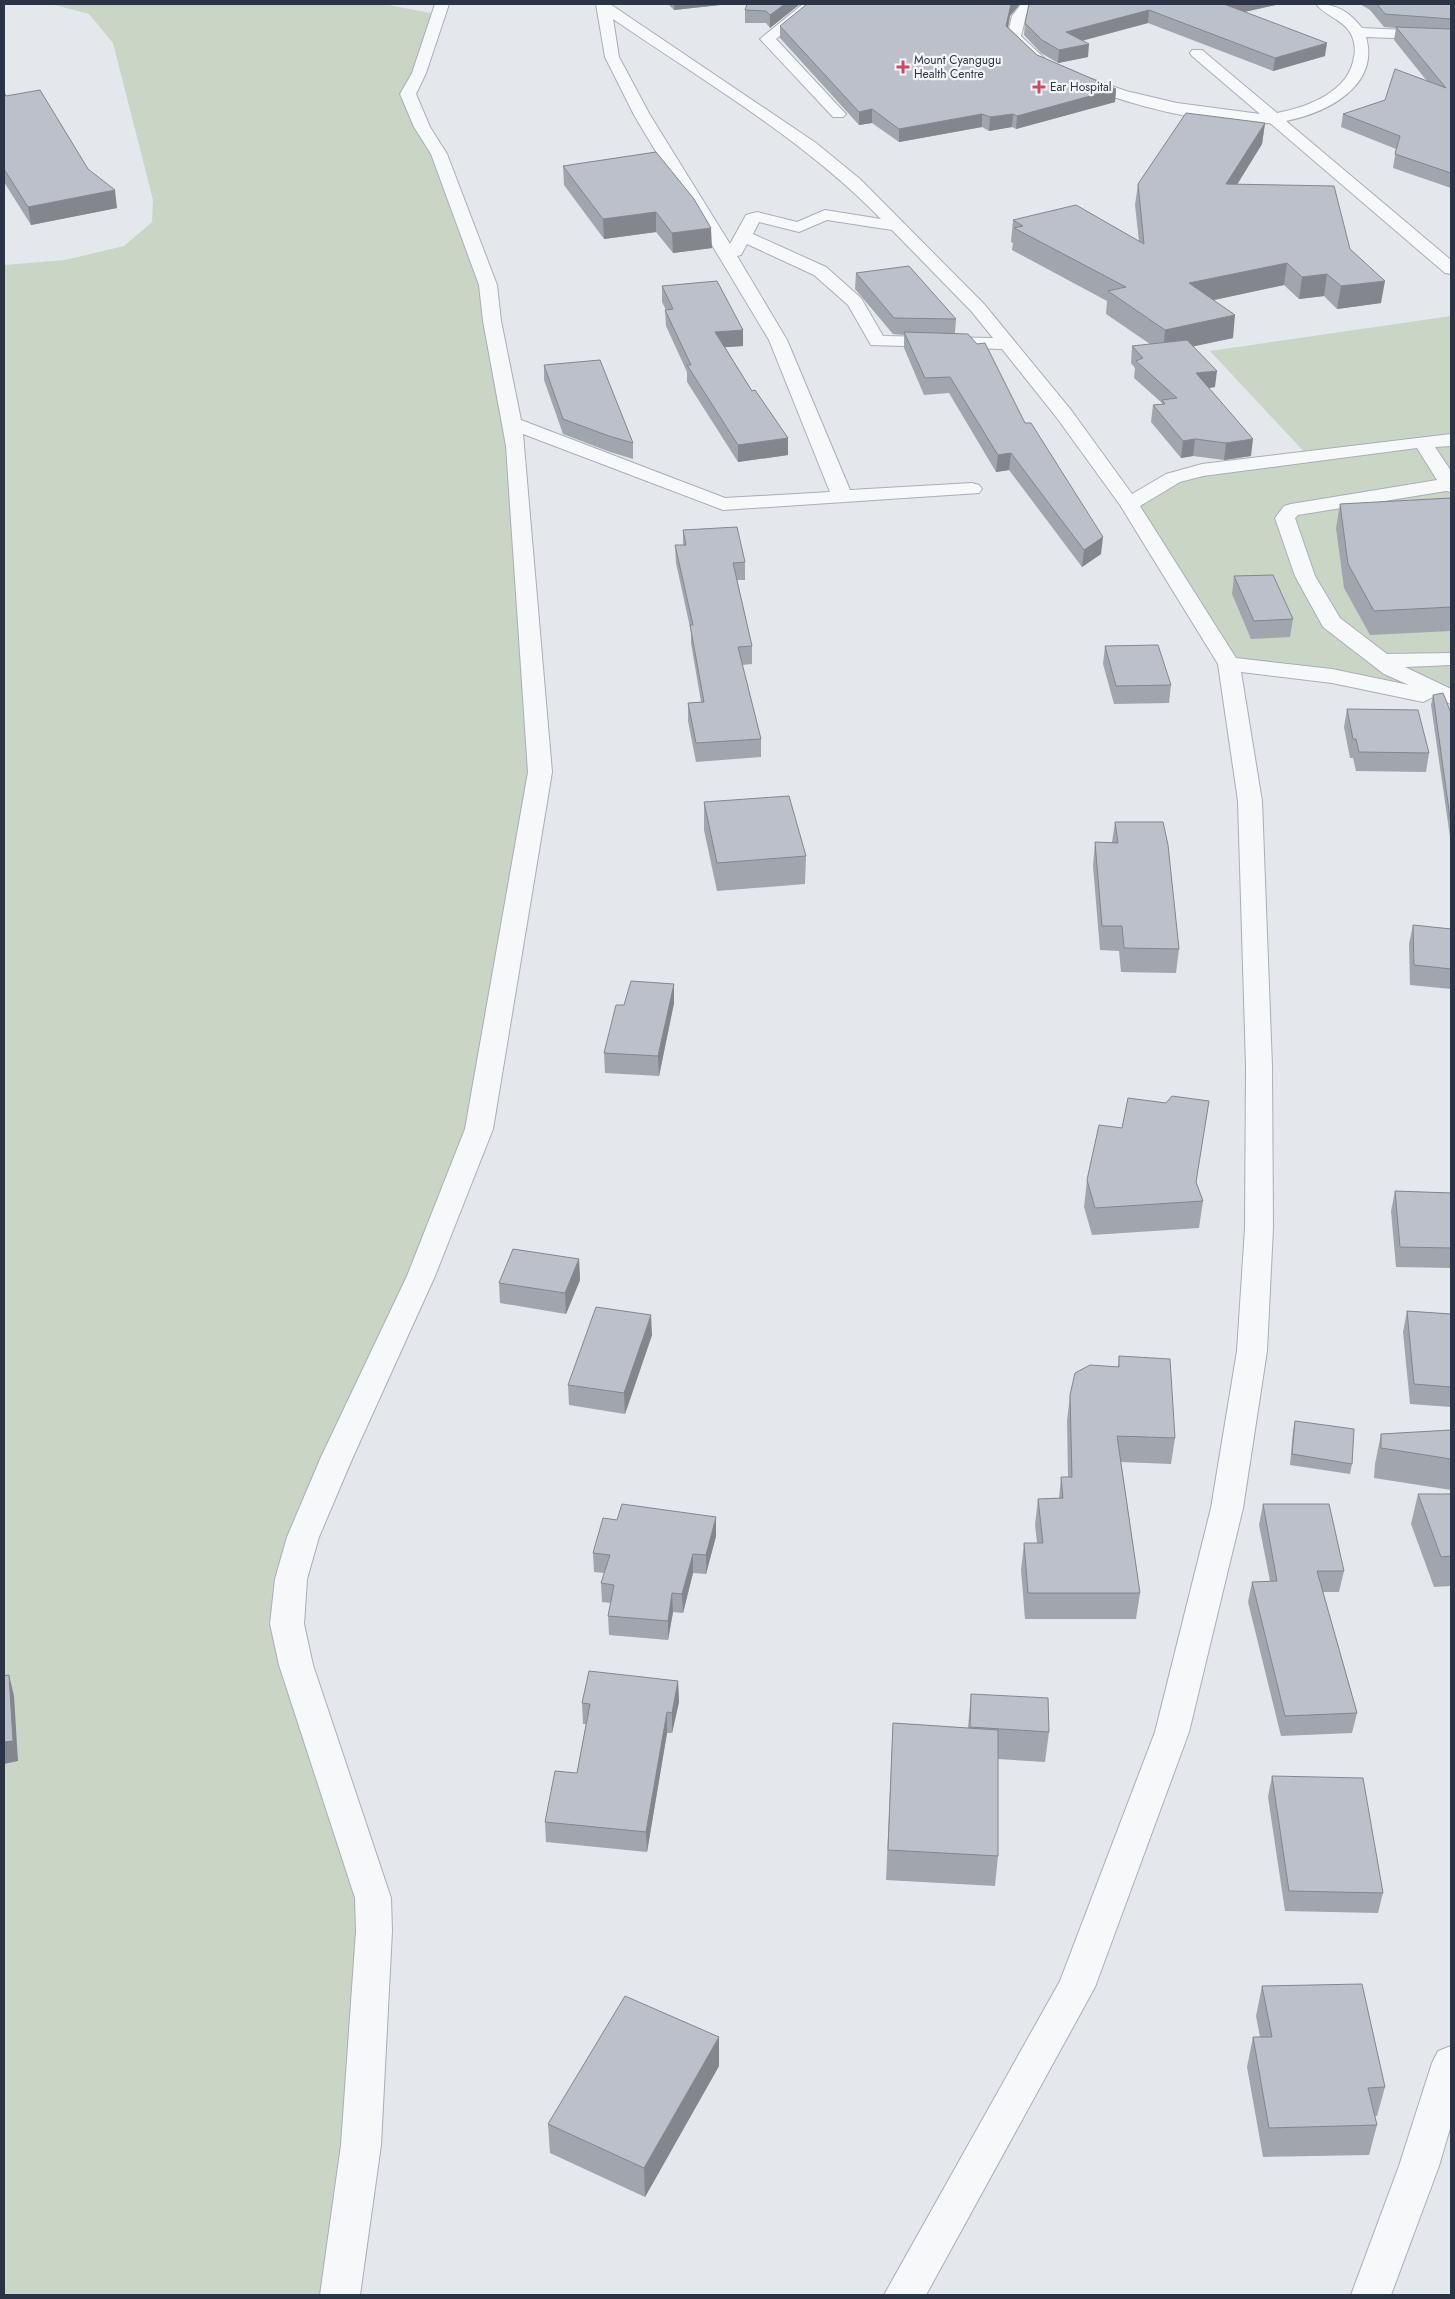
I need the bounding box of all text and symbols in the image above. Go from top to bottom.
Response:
place label: Mount Cyangugu Health Centre [914,51,1001,83]
marker: Mount Cyangugu Health Centre [896,60,910,74]
place label: Ear Hospital [1050,78,1111,96]
marker: Ear Hospital [1032,80,1046,94]

